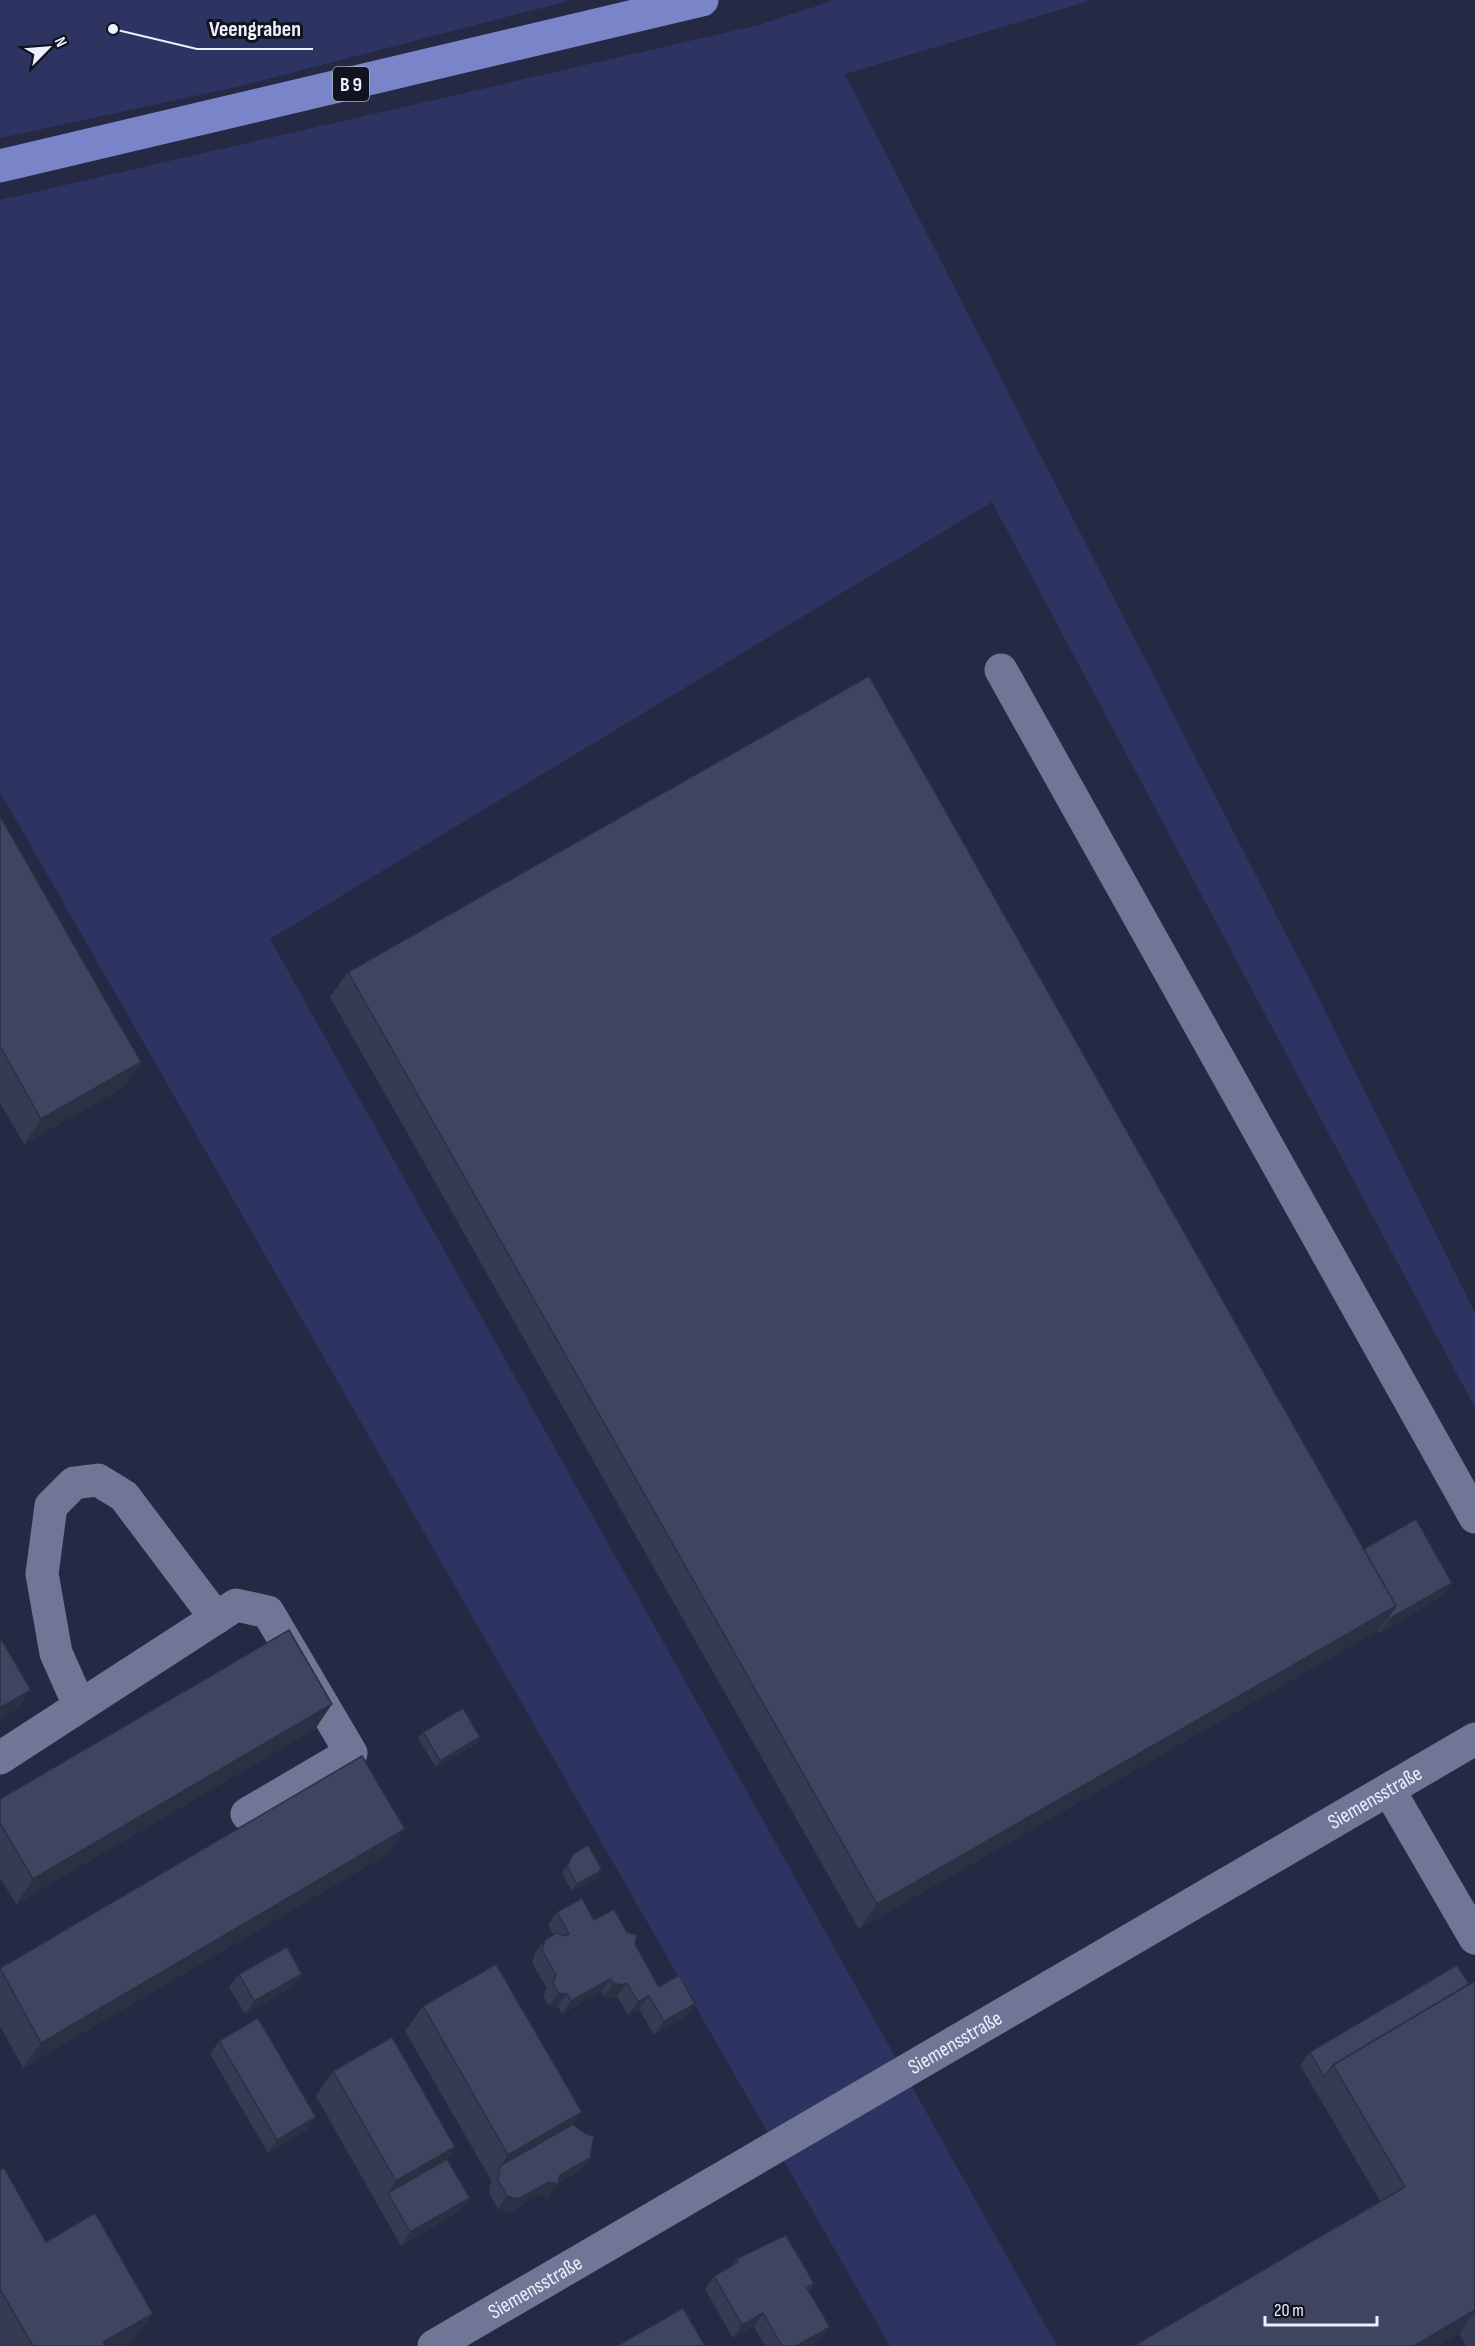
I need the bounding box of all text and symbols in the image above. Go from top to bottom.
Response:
callout: Veengraben [197,9,313,49]
text: Veengraben [209,16,301,43]
north arrow [18,18,78,78]
text: N [50,34,71,50]
road number: B 9 [333,67,369,101]
street label: Siemensstraße [1324,1761,1426,1835]
street label: Siemensstraße [904,2006,1007,2080]
street label: Siemensstraße [484,2250,587,2325]
scale bar [1265,2289,1378,2327]
text: 20 m [1274,2300,1304,2321]

